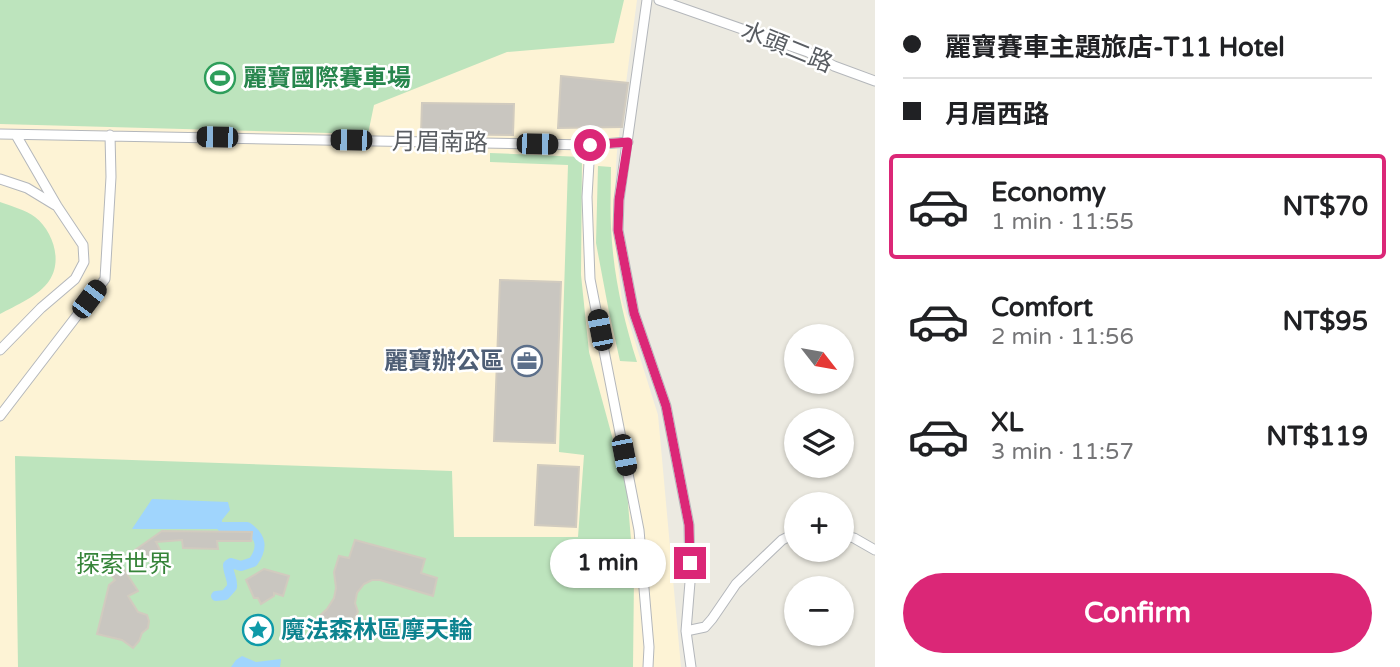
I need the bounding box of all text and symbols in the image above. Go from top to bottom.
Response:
street label: 水頭二路 [737,16,837,79]
text: 麗寶賽車主題旅店-T11 Hotel [945,32,1285,63]
sports icon: 麗寶國際賽車場 [203,61,237,95]
place label: 麗寶國際賽車場 [243,64,411,93]
text: 月眉西路 [945,99,1049,130]
car [196,126,239,148]
street label: 月眉南路 [392,127,488,158]
car [330,129,373,151]
route start [574,129,606,161]
car [516,133,559,155]
icon: car [907,175,970,238]
text: Economy [991,177,1106,208]
text: NT$70 [1283,191,1368,222]
text: 1 min · 11:55 [991,208,1134,236]
car [68,276,111,322]
icon: car [907,290,970,353]
text: Comfort [991,292,1093,323]
text: NT$95 [1283,306,1368,337]
car [586,307,615,353]
text: 2 min · 11:56 [991,323,1134,351]
north arrow [784,324,854,394]
map controls [784,324,854,646]
office icon: 麗寶辦公區 [510,344,544,378]
place label: 麗寶辦公區 [384,347,504,376]
icon: car [907,405,970,468]
text: XL [991,407,1023,438]
button: layers [784,408,854,478]
text: NT$119 [1266,421,1368,452]
car [610,432,639,478]
text: 3 min · 11:57 [991,438,1134,466]
button: + [784,492,854,562]
callout: 1 min [550,538,666,588]
route end [674,547,706,579]
text: 1 min [577,549,639,577]
park label: 探索世界 [76,550,172,579]
button: Confirm [903,573,1372,653]
button: − [784,576,854,646]
place icon: 魔法森林區摩天輪 [241,613,275,647]
place label: 魔法森林區摩天輪 [281,616,473,645]

